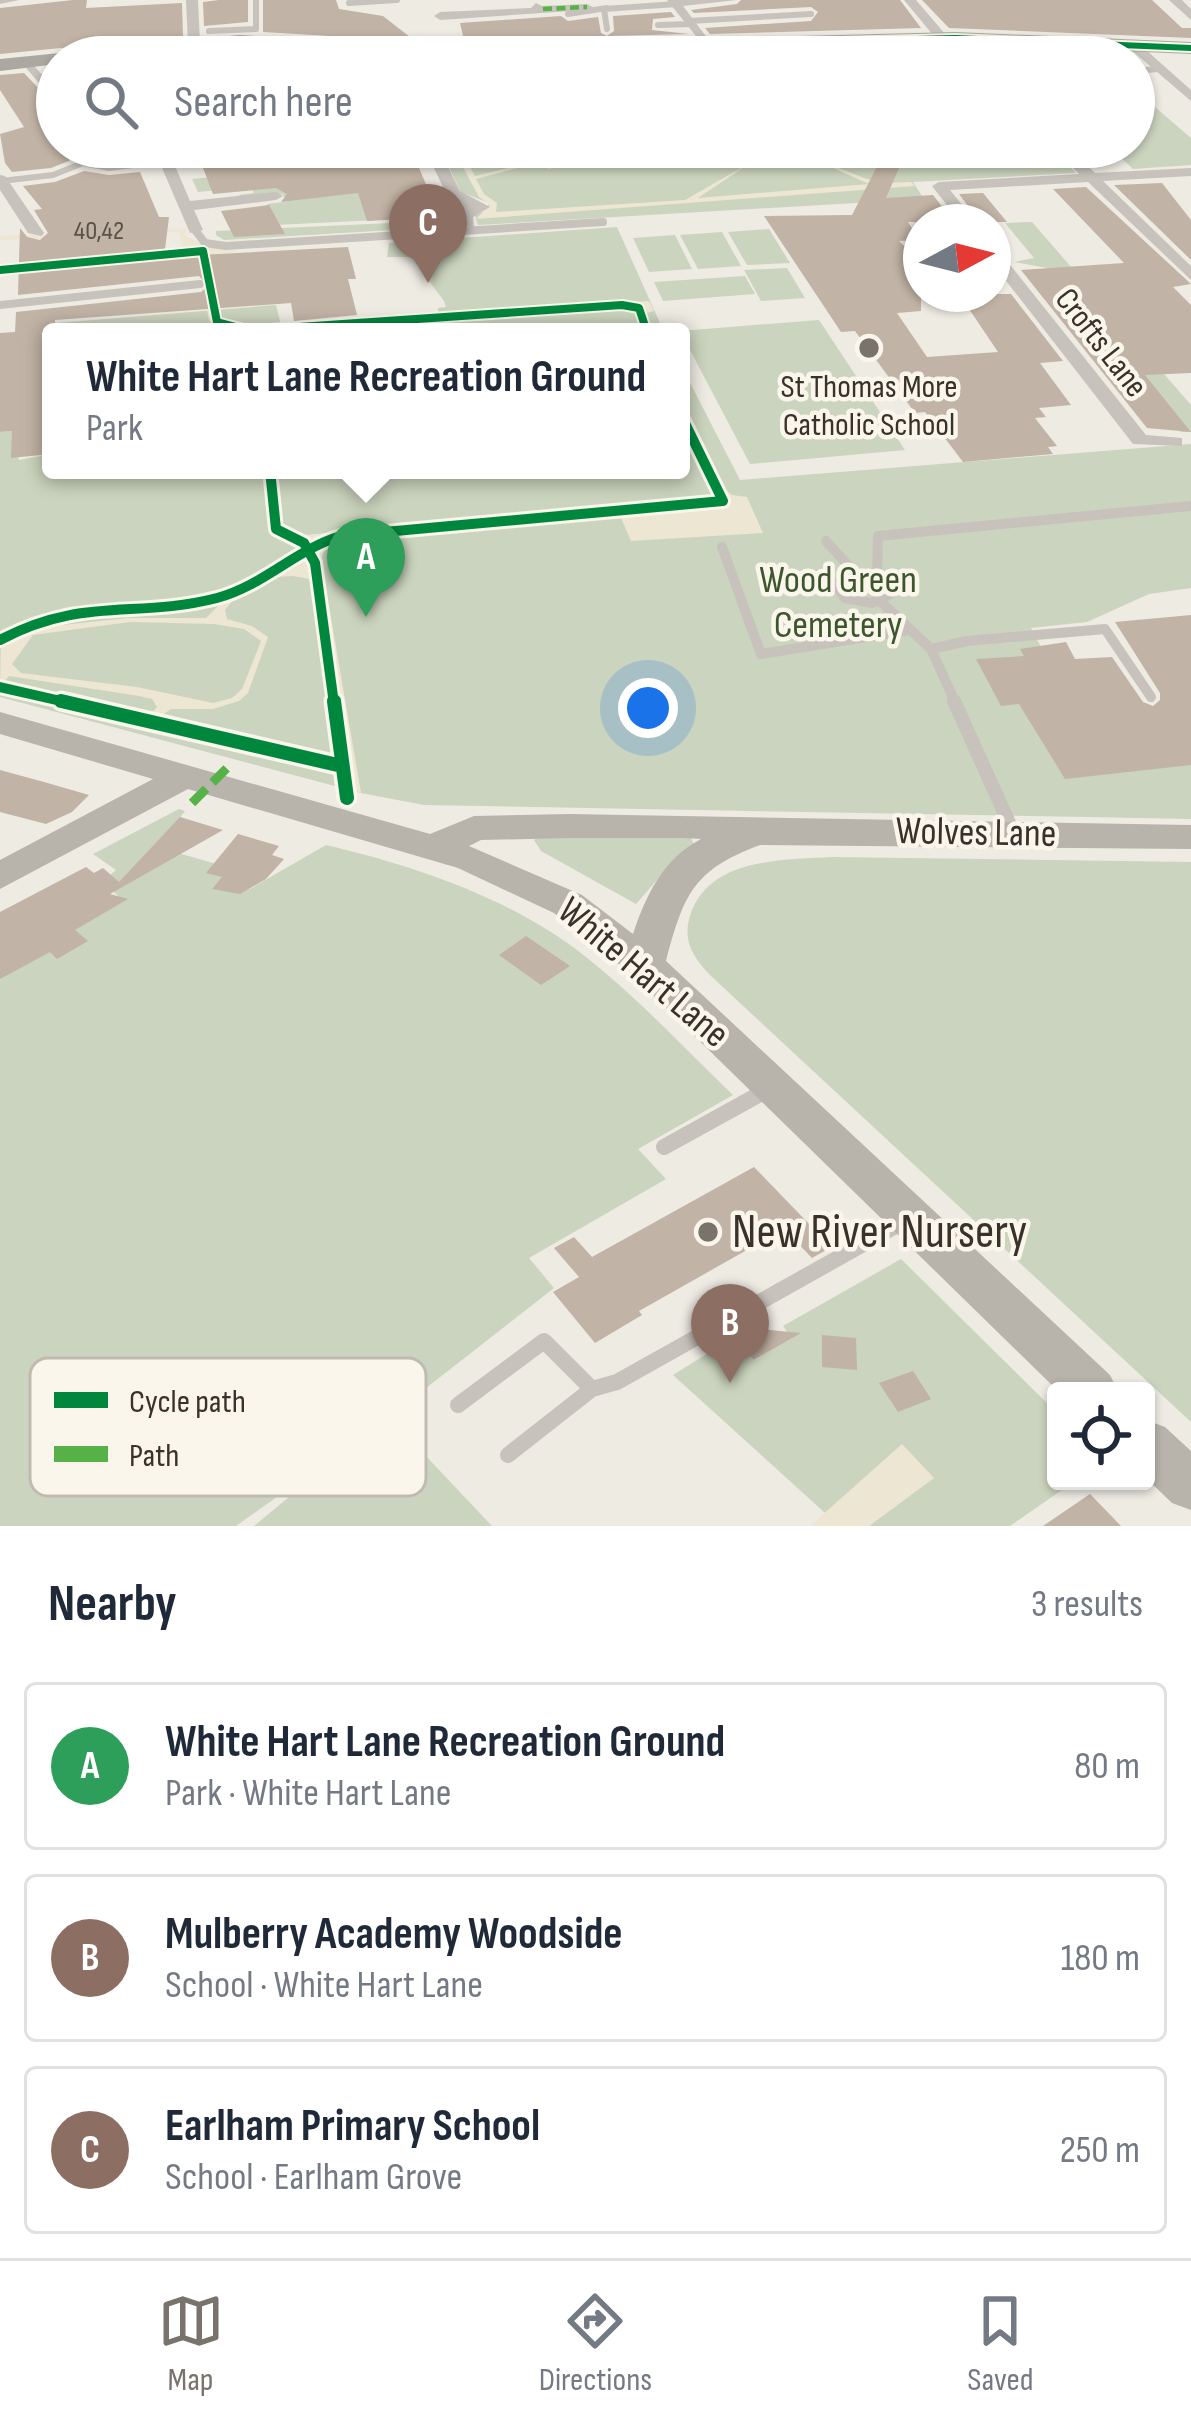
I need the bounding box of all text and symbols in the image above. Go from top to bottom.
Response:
search box [36,36,1155,168]
icon: search [78,69,144,135]
text: Search here [174,75,353,130]
pin: C [389,184,467,283]
north arrow [903,204,1011,312]
house number: 40,42 [74,215,124,247]
street label: Crofts Lane [1046,281,1156,405]
popup [42,323,690,479]
marker: St Thomas More Catholic School [856,335,882,361]
text: White Hart Lane Recreation Ground [86,350,646,405]
place label: St Thomas More Catholic School [781,367,957,445]
text: Park [86,405,143,452]
pin: A [327,518,405,617]
park label: Wood Green Cemetery [759,557,917,649]
your location [618,678,678,738]
street label: Wolves Lane [895,808,1057,858]
street label: White Hart Lane [548,888,738,1058]
place label: New River Nursery [732,1204,1027,1261]
marker: New River Nursery [695,1219,721,1245]
pin: B [691,1284,769,1383]
legend [30,1358,426,1496]
text: Cycle path [129,1382,246,1422]
map controls [1047,1382,1155,1490]
button: locate [1047,1382,1155,1490]
text: Path [129,1436,179,1476]
text: Nearby [48,1574,177,1635]
text: 3 results [1031,1581,1143,1628]
text: White Hart Lane Recreation Ground [165,1715,725,1770]
text: A [81,1743,99,1790]
text: 80 m [1074,1743,1140,1790]
text: Park · White Hart Lane [165,1770,451,1817]
text: Mulberry Academy Woodside [165,1907,623,1962]
text: B [81,1935,99,1982]
text: 180 m [1061,1935,1140,1982]
text: School · White Hart Lane [165,1962,483,2009]
text: Earlham Primary School [165,2099,540,2154]
text: C [80,2127,100,2174]
text: 250 m [1060,2127,1140,2174]
text: School · Earlham Grove [165,2154,462,2201]
tab: Map [158,2288,224,2400]
tab: Directions [539,2288,652,2400]
tab: Saved [967,2288,1033,2400]

